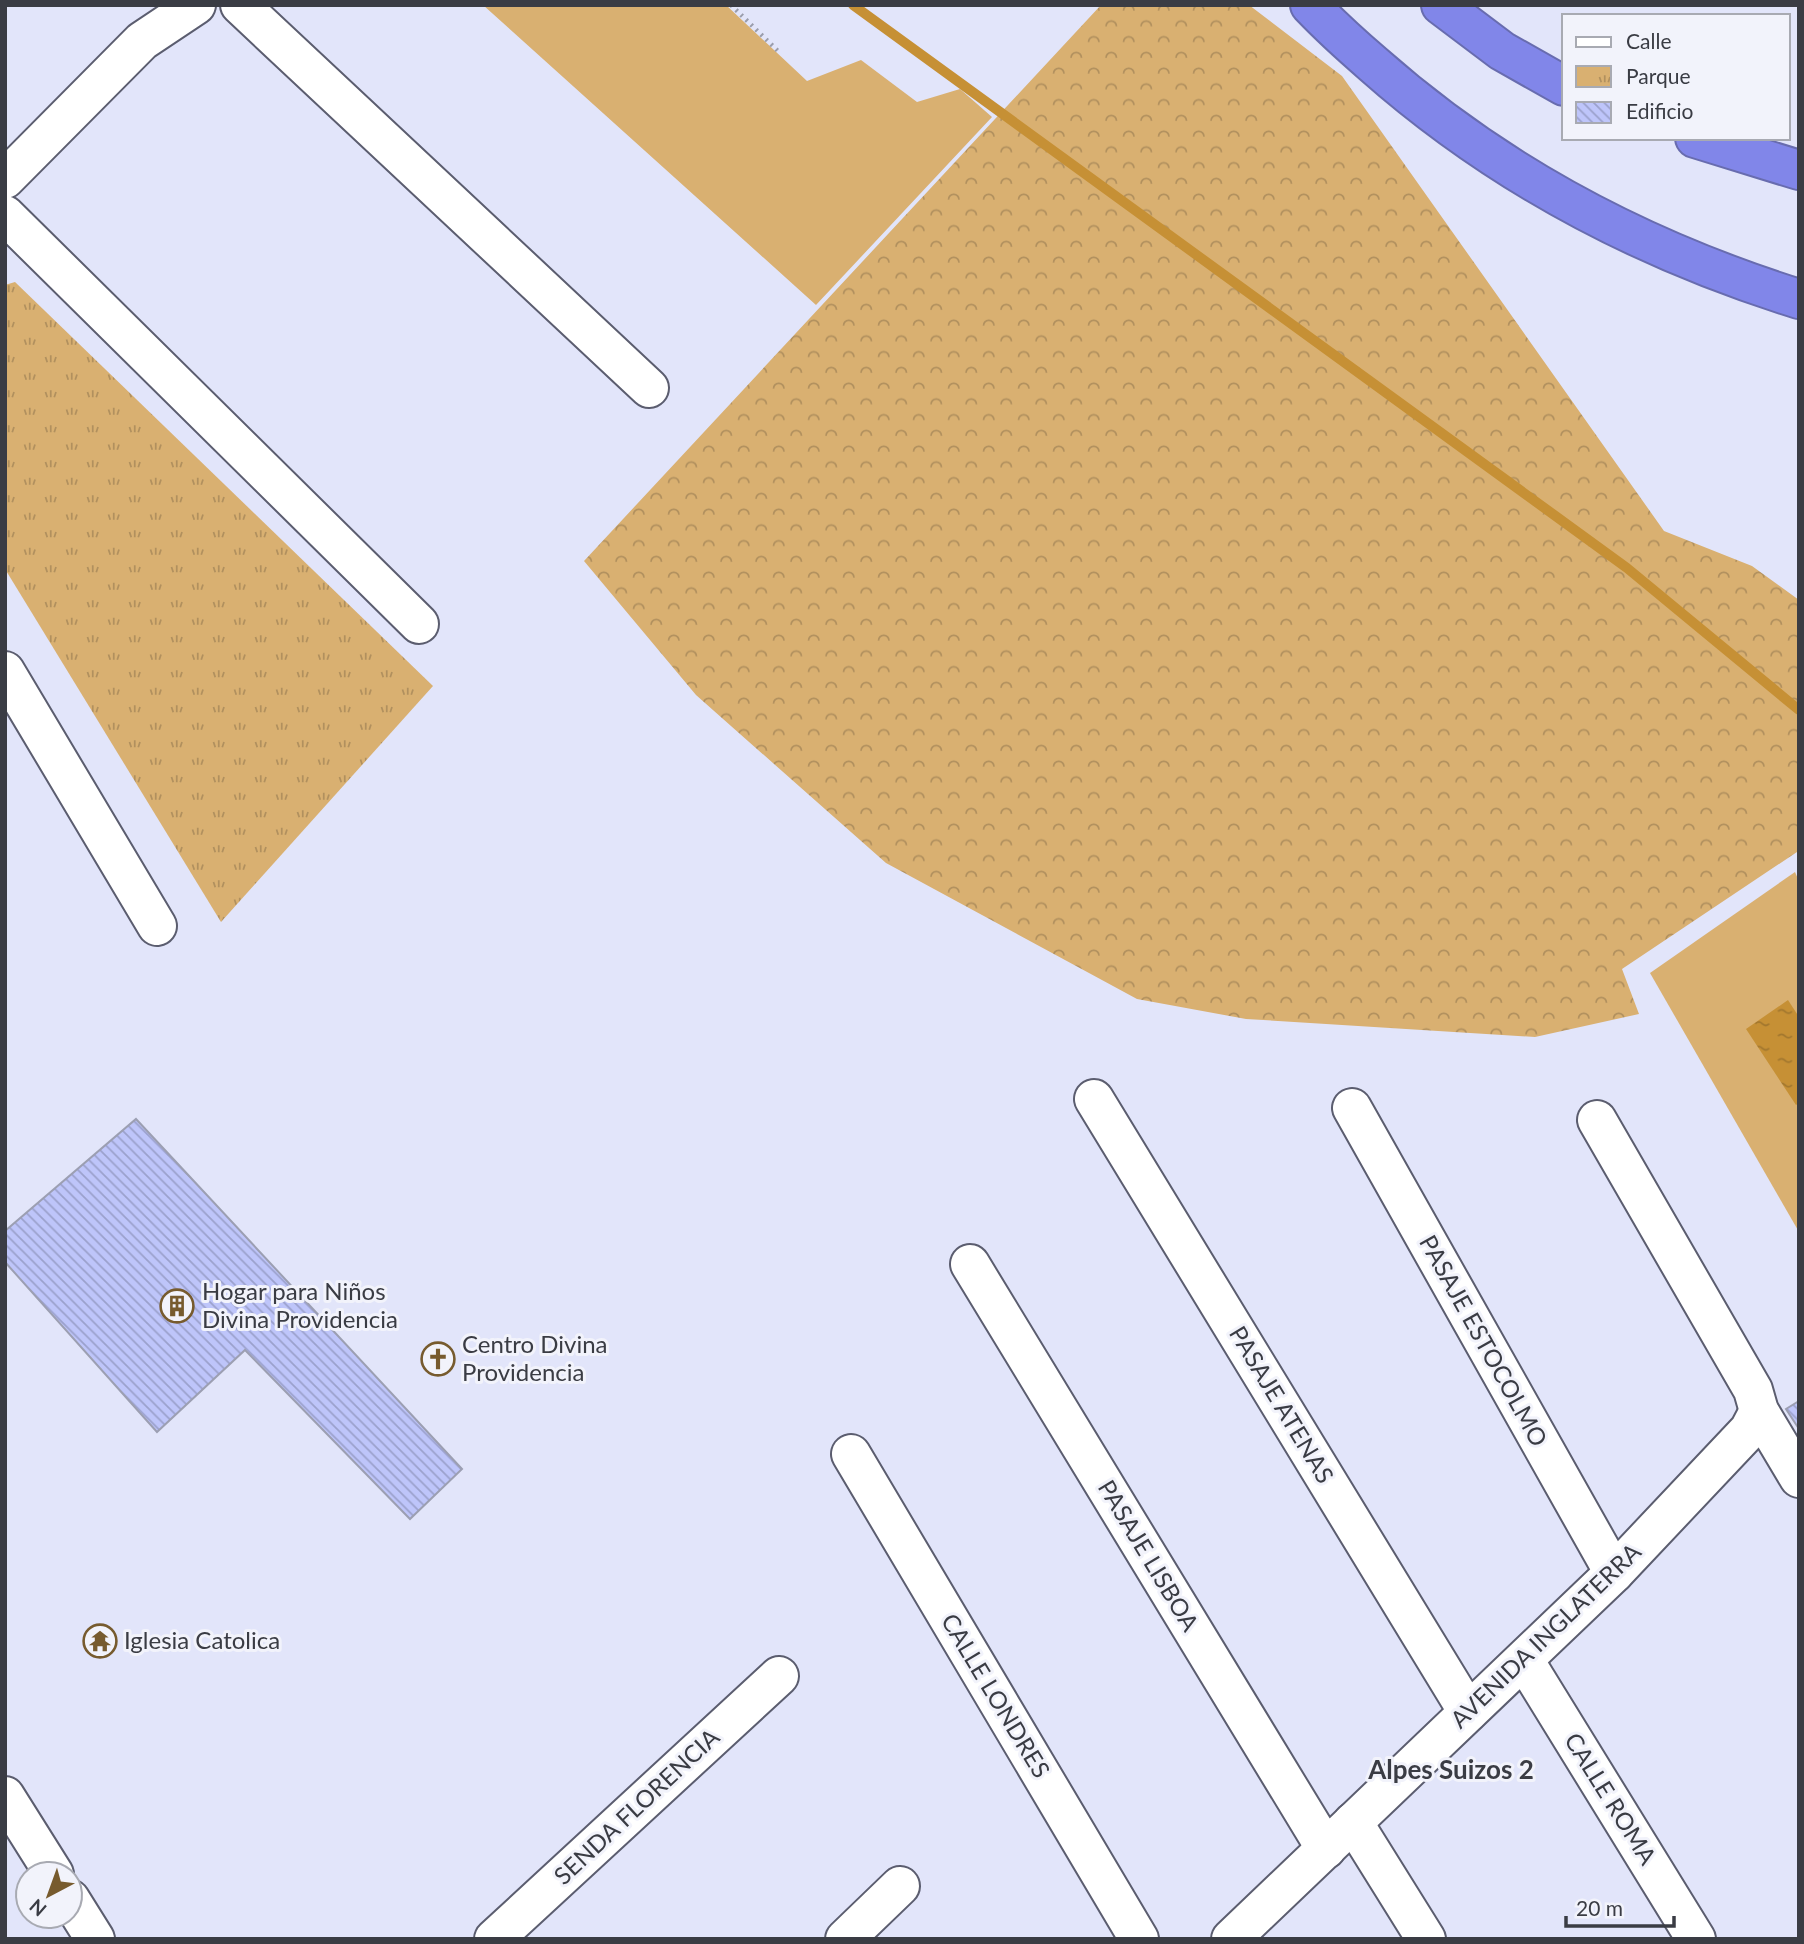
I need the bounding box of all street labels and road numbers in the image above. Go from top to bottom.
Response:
street label: PASAJE ESTOCOLMO [1414,1230,1554,1451]
street label: PASAJE ATENAS [1224,1320,1341,1488]
street label: PASAJE LISBOA [1093,1474,1206,1637]
street label: AVENIDA INGLATERRA [1444,1536,1647,1733]
street label: CALLE LONDRES [936,1608,1057,1782]
street label: SENDA FLORENCIA [547,1721,725,1890]
street label: CALLE ROMA [1559,1727,1664,1870]

